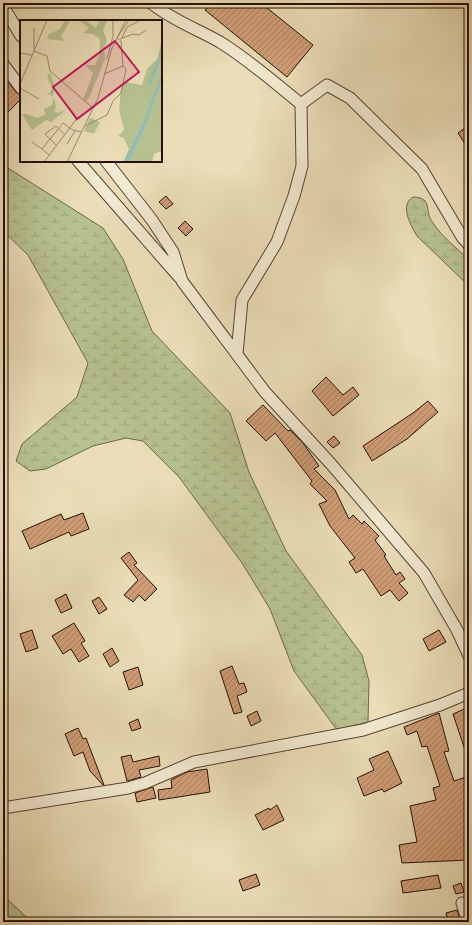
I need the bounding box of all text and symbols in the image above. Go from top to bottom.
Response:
inset map [20,20,162,162]

